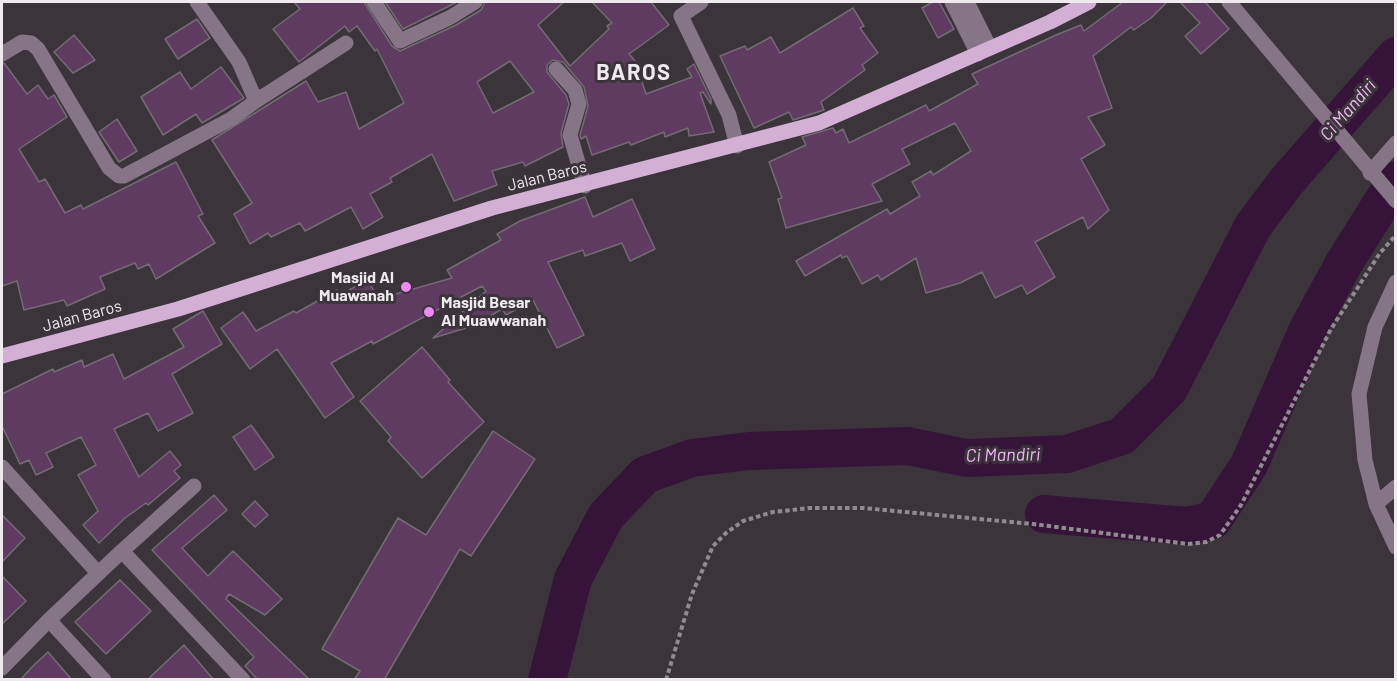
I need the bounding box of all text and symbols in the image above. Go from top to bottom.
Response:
district label: BAROS [596,60,672,86]
water label: Ci Mandiri [1315,75,1381,145]
street label: Jalan Baros [505,157,589,195]
place label: Masjid Al Muawanah [319,268,394,306]
marker: Masjid Al Muawanah [399,280,413,294]
place label: Masjid Besar Al Muawwanah [441,293,546,331]
street label: Jalan Baros [40,296,124,336]
marker: Masjid Besar Al Muawwanah [422,305,436,319]
water label: Ci Mandiri [965,444,1041,466]

